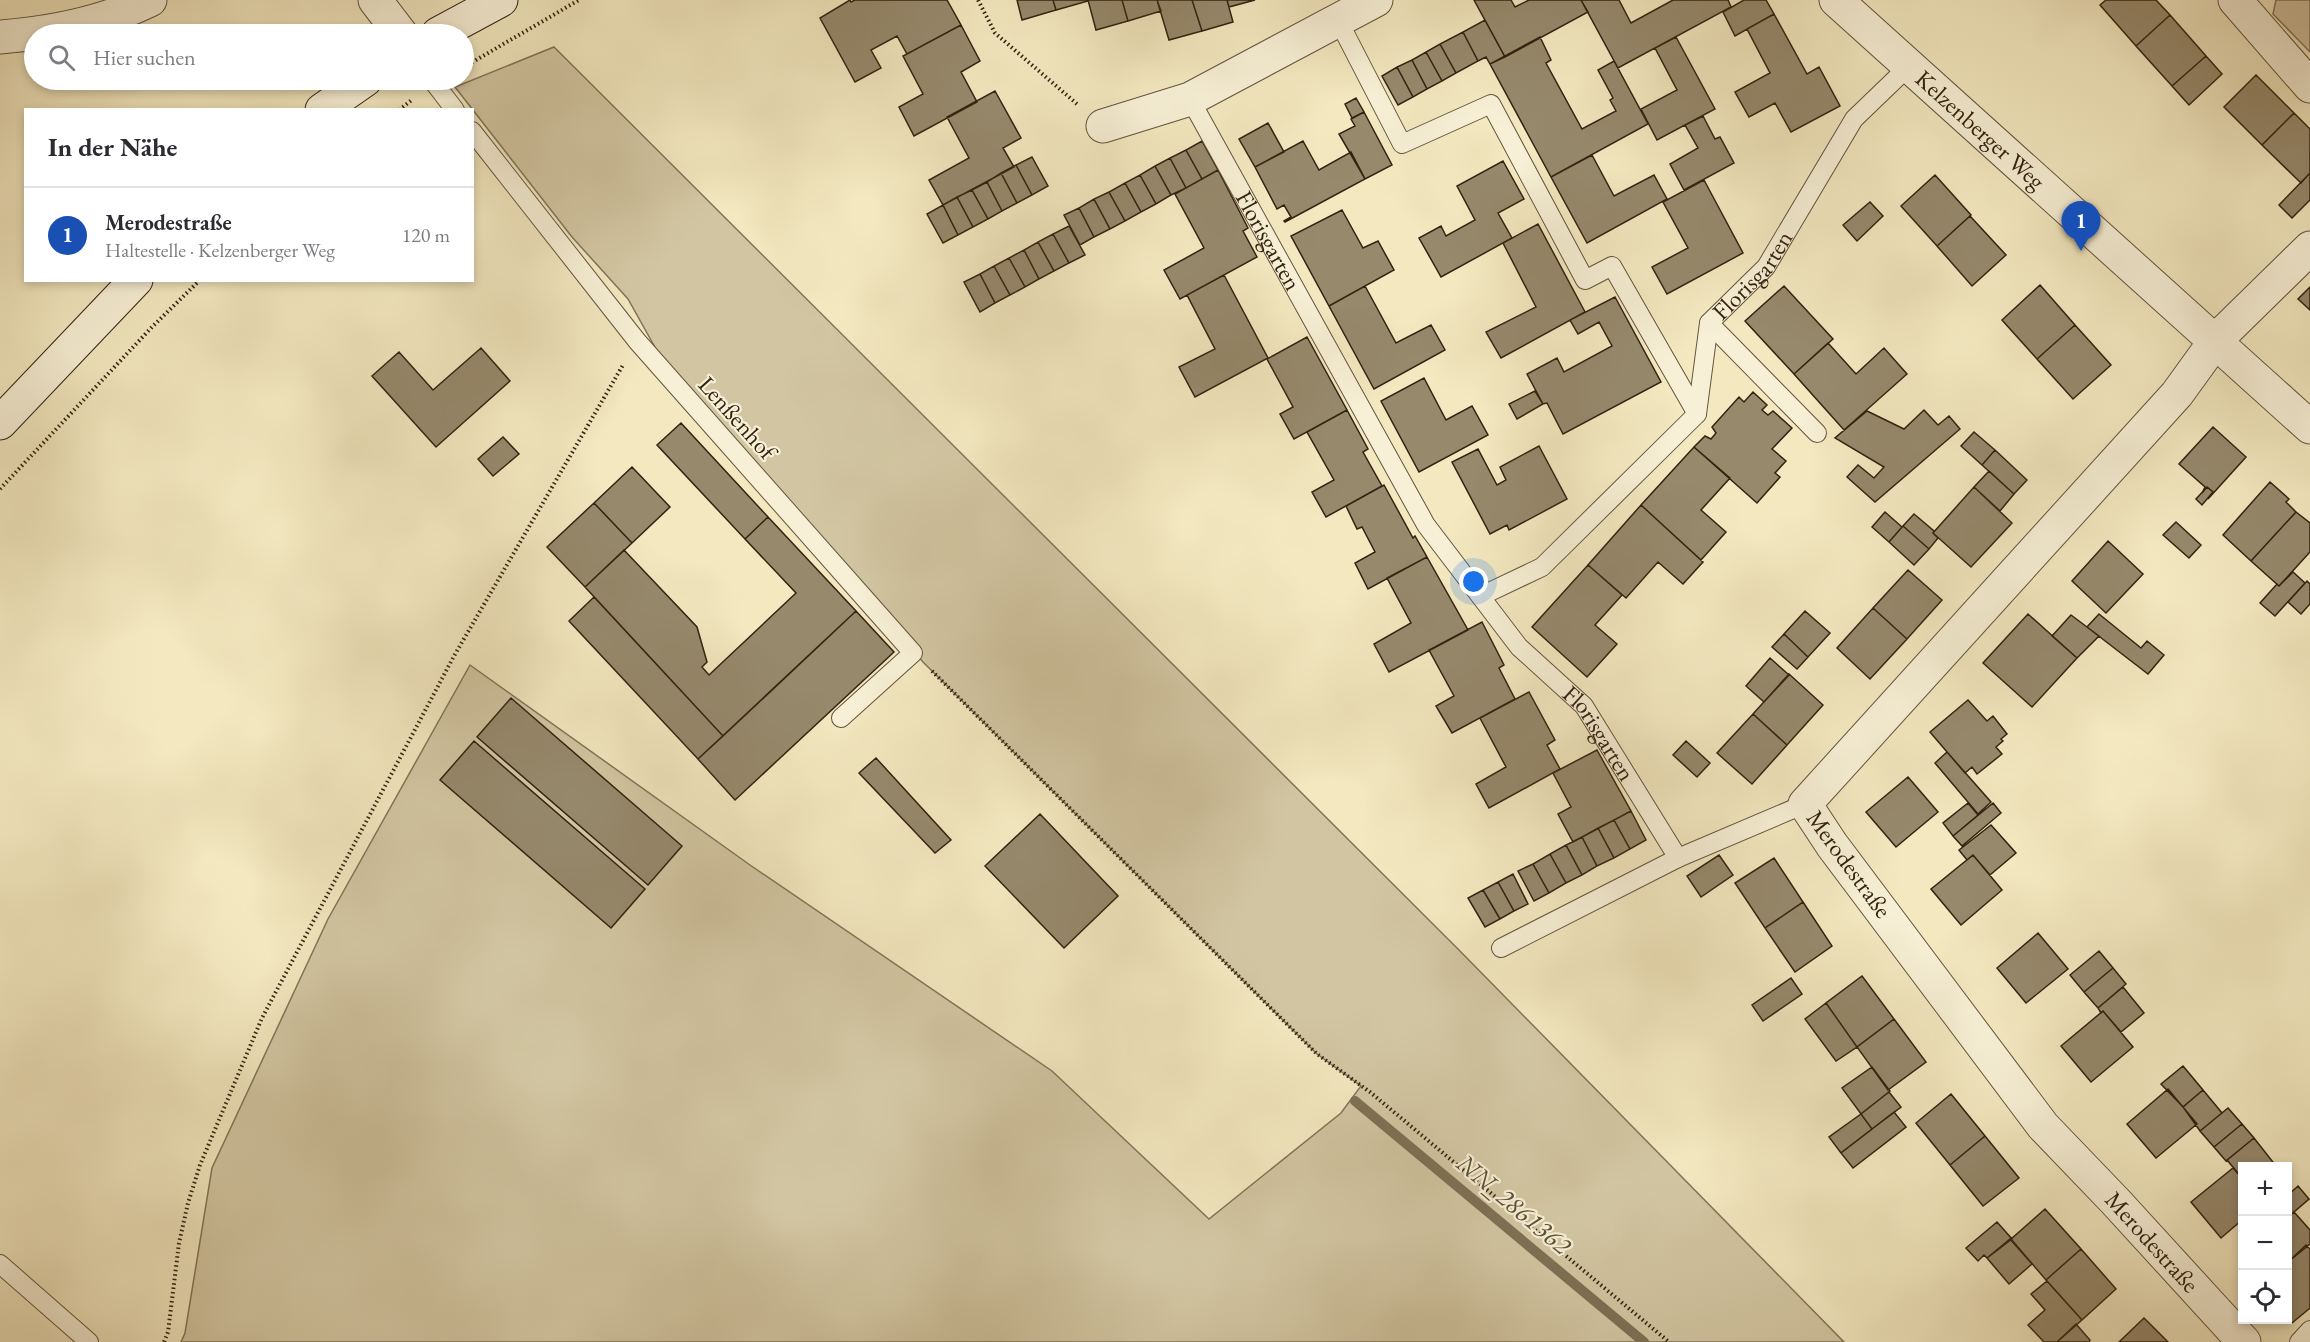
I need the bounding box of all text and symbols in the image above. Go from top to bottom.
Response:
search box [24,24,474,90]
icon: search [45,41,78,74]
text: Hier suchen [93,43,196,72]
street label: Kelzenberger Weg [1909,63,2052,196]
text: In der Nähe [48,130,177,164]
street label: Florisgarten [1229,185,1309,296]
pin: 1 [2062,202,2100,251]
text: Merodestraße [105,208,232,237]
text: 1 [62,222,73,248]
text: 120 m [402,222,450,248]
street label: Florisgarten [1705,224,1799,327]
text: Haltestelle · Kelzenberger Weg [105,237,335,263]
street label: Lenßenhof [692,369,785,468]
your location [1459,567,1488,596]
street label: Florisgarten [1556,678,1643,787]
street label: Merodestraße [1800,804,1899,924]
water label: NN_2861362 [1449,1145,1580,1263]
map controls [2238,1162,2292,1324]
button: + [2238,1162,2292,1216]
street label: Merodestraße [2099,1184,2206,1299]
button: − [2238,1216,2292,1270]
button: locate [2238,1270,2292,1324]

